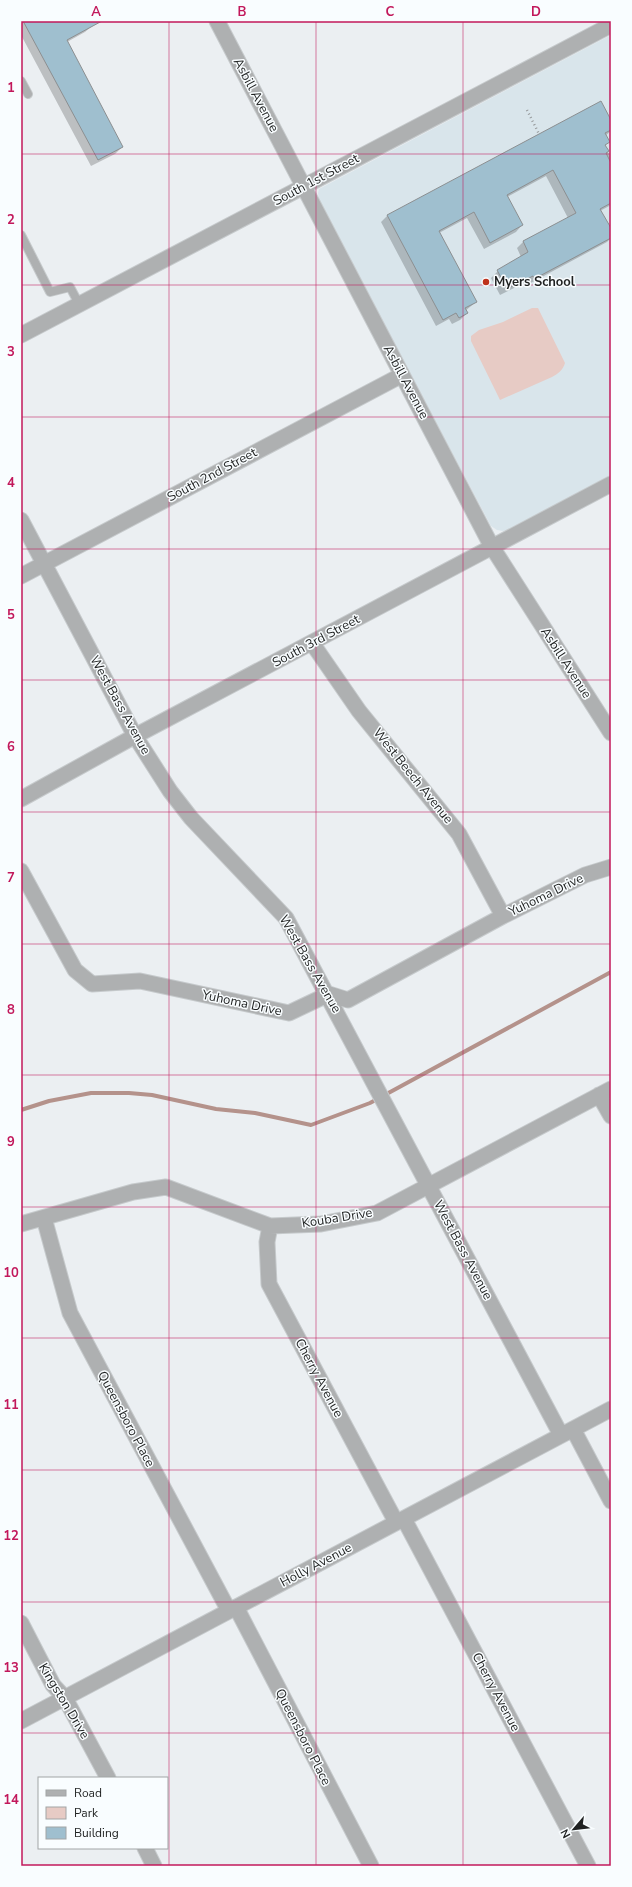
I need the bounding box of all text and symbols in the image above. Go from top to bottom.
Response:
text: A [91,3,101,21]
text: B [238,3,247,21]
text: C [386,3,395,21]
text: D [531,3,541,21]
street label: Asbill Avenue [229,55,283,135]
text: 1 [7,79,15,97]
street label: South 1st Street [270,150,363,210]
text: 2 [7,211,15,229]
place label: Myers School [494,273,576,291]
marker: Myers School [481,277,491,287]
street label: Asbill Avenue [379,342,433,422]
text: 3 [7,343,15,361]
street label: South 2nd Street [164,444,260,506]
text: 4 [7,474,15,492]
text: 5 [7,606,15,624]
street label: South 3rd Street [269,610,363,672]
street label: Asbill Avenue [536,624,596,702]
street label: West Bass Avenue [85,652,155,758]
street label: West Beech Avenue [369,724,457,828]
text: 6 [7,738,15,756]
text: 7 [7,869,15,887]
street label: Yuhoma Drive [505,869,586,921]
street label: West Bass Avenue [275,912,345,1016]
street label: Yuhoma Drive [200,986,284,1020]
text: 8 [7,1001,15,1019]
text: 9 [7,1133,15,1151]
street label: West Bass Avenue [429,1197,497,1303]
street label: Kouba Drive [300,1204,374,1232]
text: 10 [3,1264,19,1282]
street label: Cherry Avenue [291,1335,347,1421]
street label: Queensboro Place [93,1368,159,1470]
text: 11 [3,1396,19,1414]
text: 12 [3,1527,19,1545]
street label: Holly Avenue [277,1538,355,1591]
street label: Cherry Avenue [468,1649,524,1735]
text: 13 [3,1659,19,1677]
street label: Kingston Drive [34,1660,94,1742]
street label: Queensboro Place [271,1685,335,1789]
legend [38,1777,168,1849]
text: Road [74,1785,102,1801]
text: 14 [3,1791,19,1809]
text: Park [74,1805,99,1821]
north arrow [554,1809,594,1849]
text: Building [74,1825,119,1841]
text: N [557,1826,574,1841]

